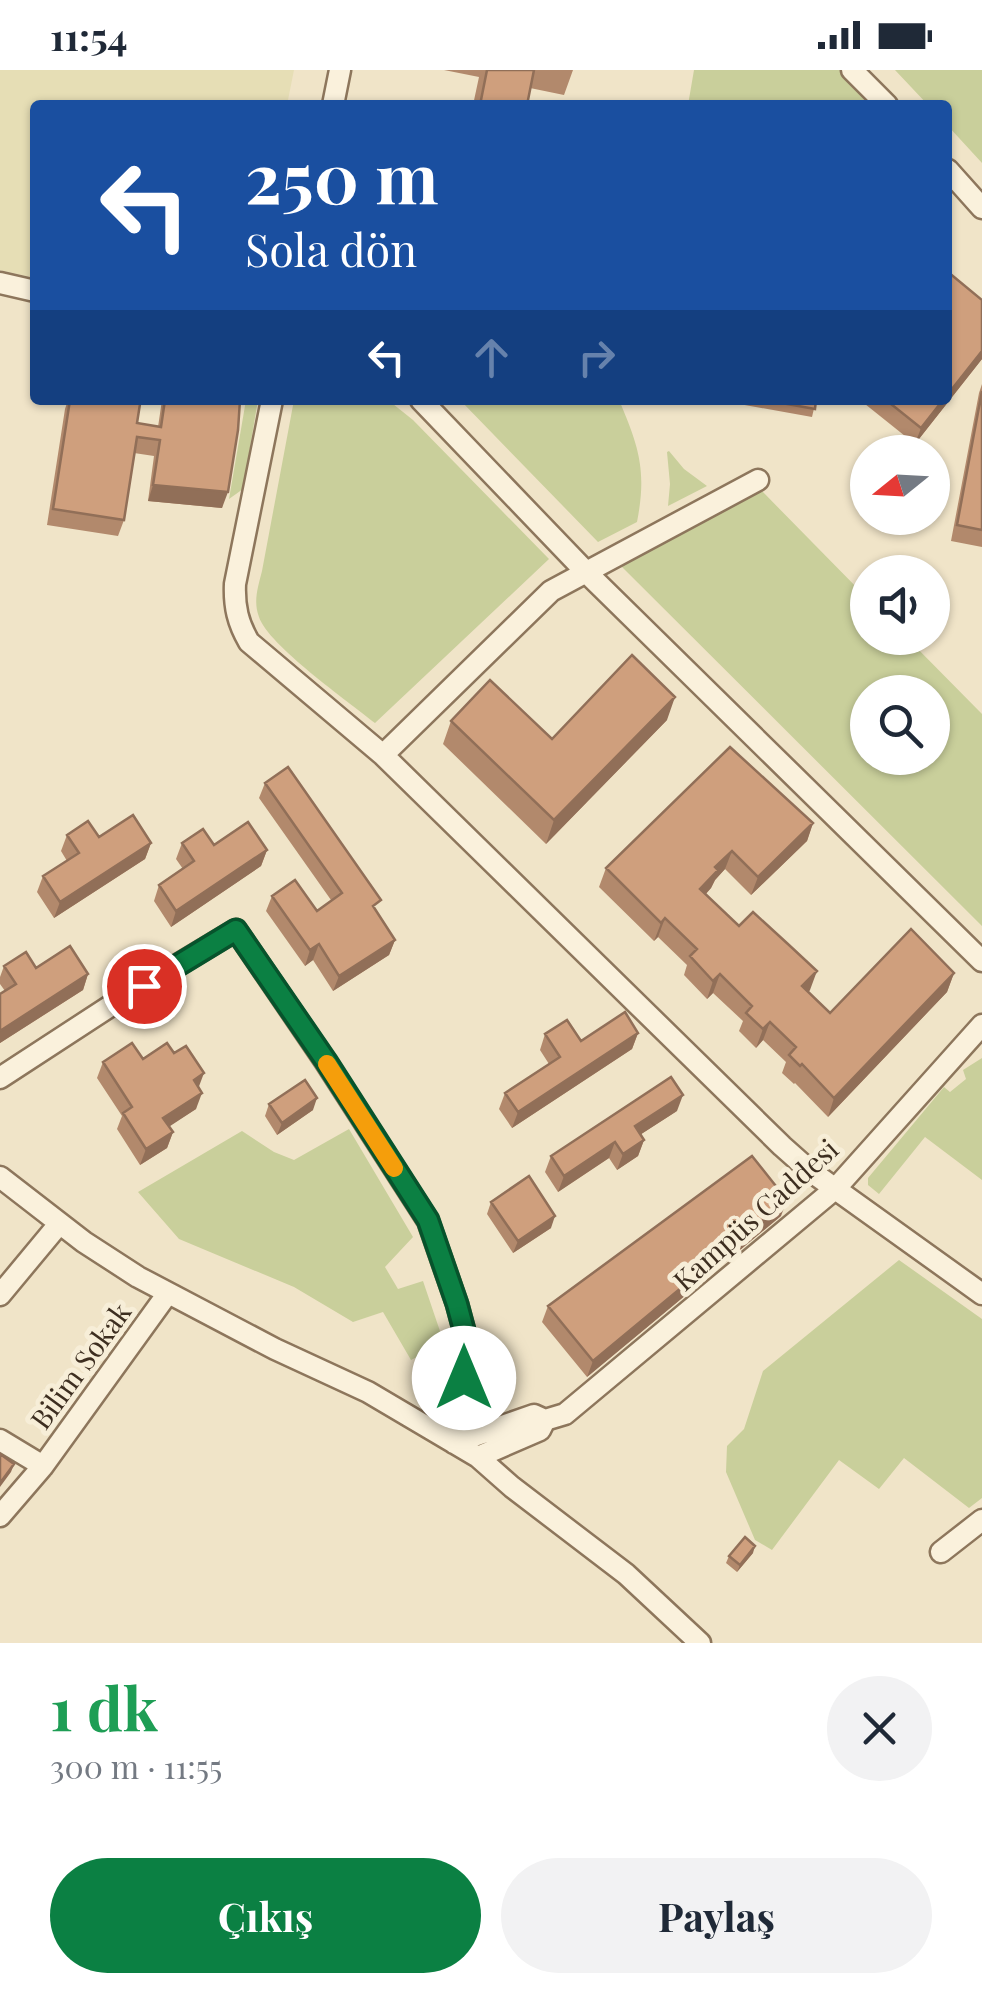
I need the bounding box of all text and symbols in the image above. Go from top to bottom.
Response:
text: 11:54 [50,10,128,61]
text: 250 m [245,128,439,222]
icon: left [80,140,210,270]
text: Sola dön [245,218,417,278]
icon: left [359,330,414,385]
icon: ahead [464,330,519,385]
icon: right [569,330,624,385]
north arrow [850,435,950,535]
map controls [850,435,950,775]
button: sound [850,555,950,655]
button: search [850,675,950,775]
pin [102,944,187,1029]
icon: arrive [117,959,172,1014]
street label: Kampüs Caddesi [665,1130,845,1298]
street label: Bilim Sokak [21,1294,139,1436]
position arrow [412,1326,516,1430]
text: 1 dk [50,1666,158,1746]
button: close [827,1676,932,1781]
text: 300 m · 11:55 [50,1744,222,1787]
button: Çıkış [50,1858,481,1973]
button: Paylaş [501,1858,932,1973]

